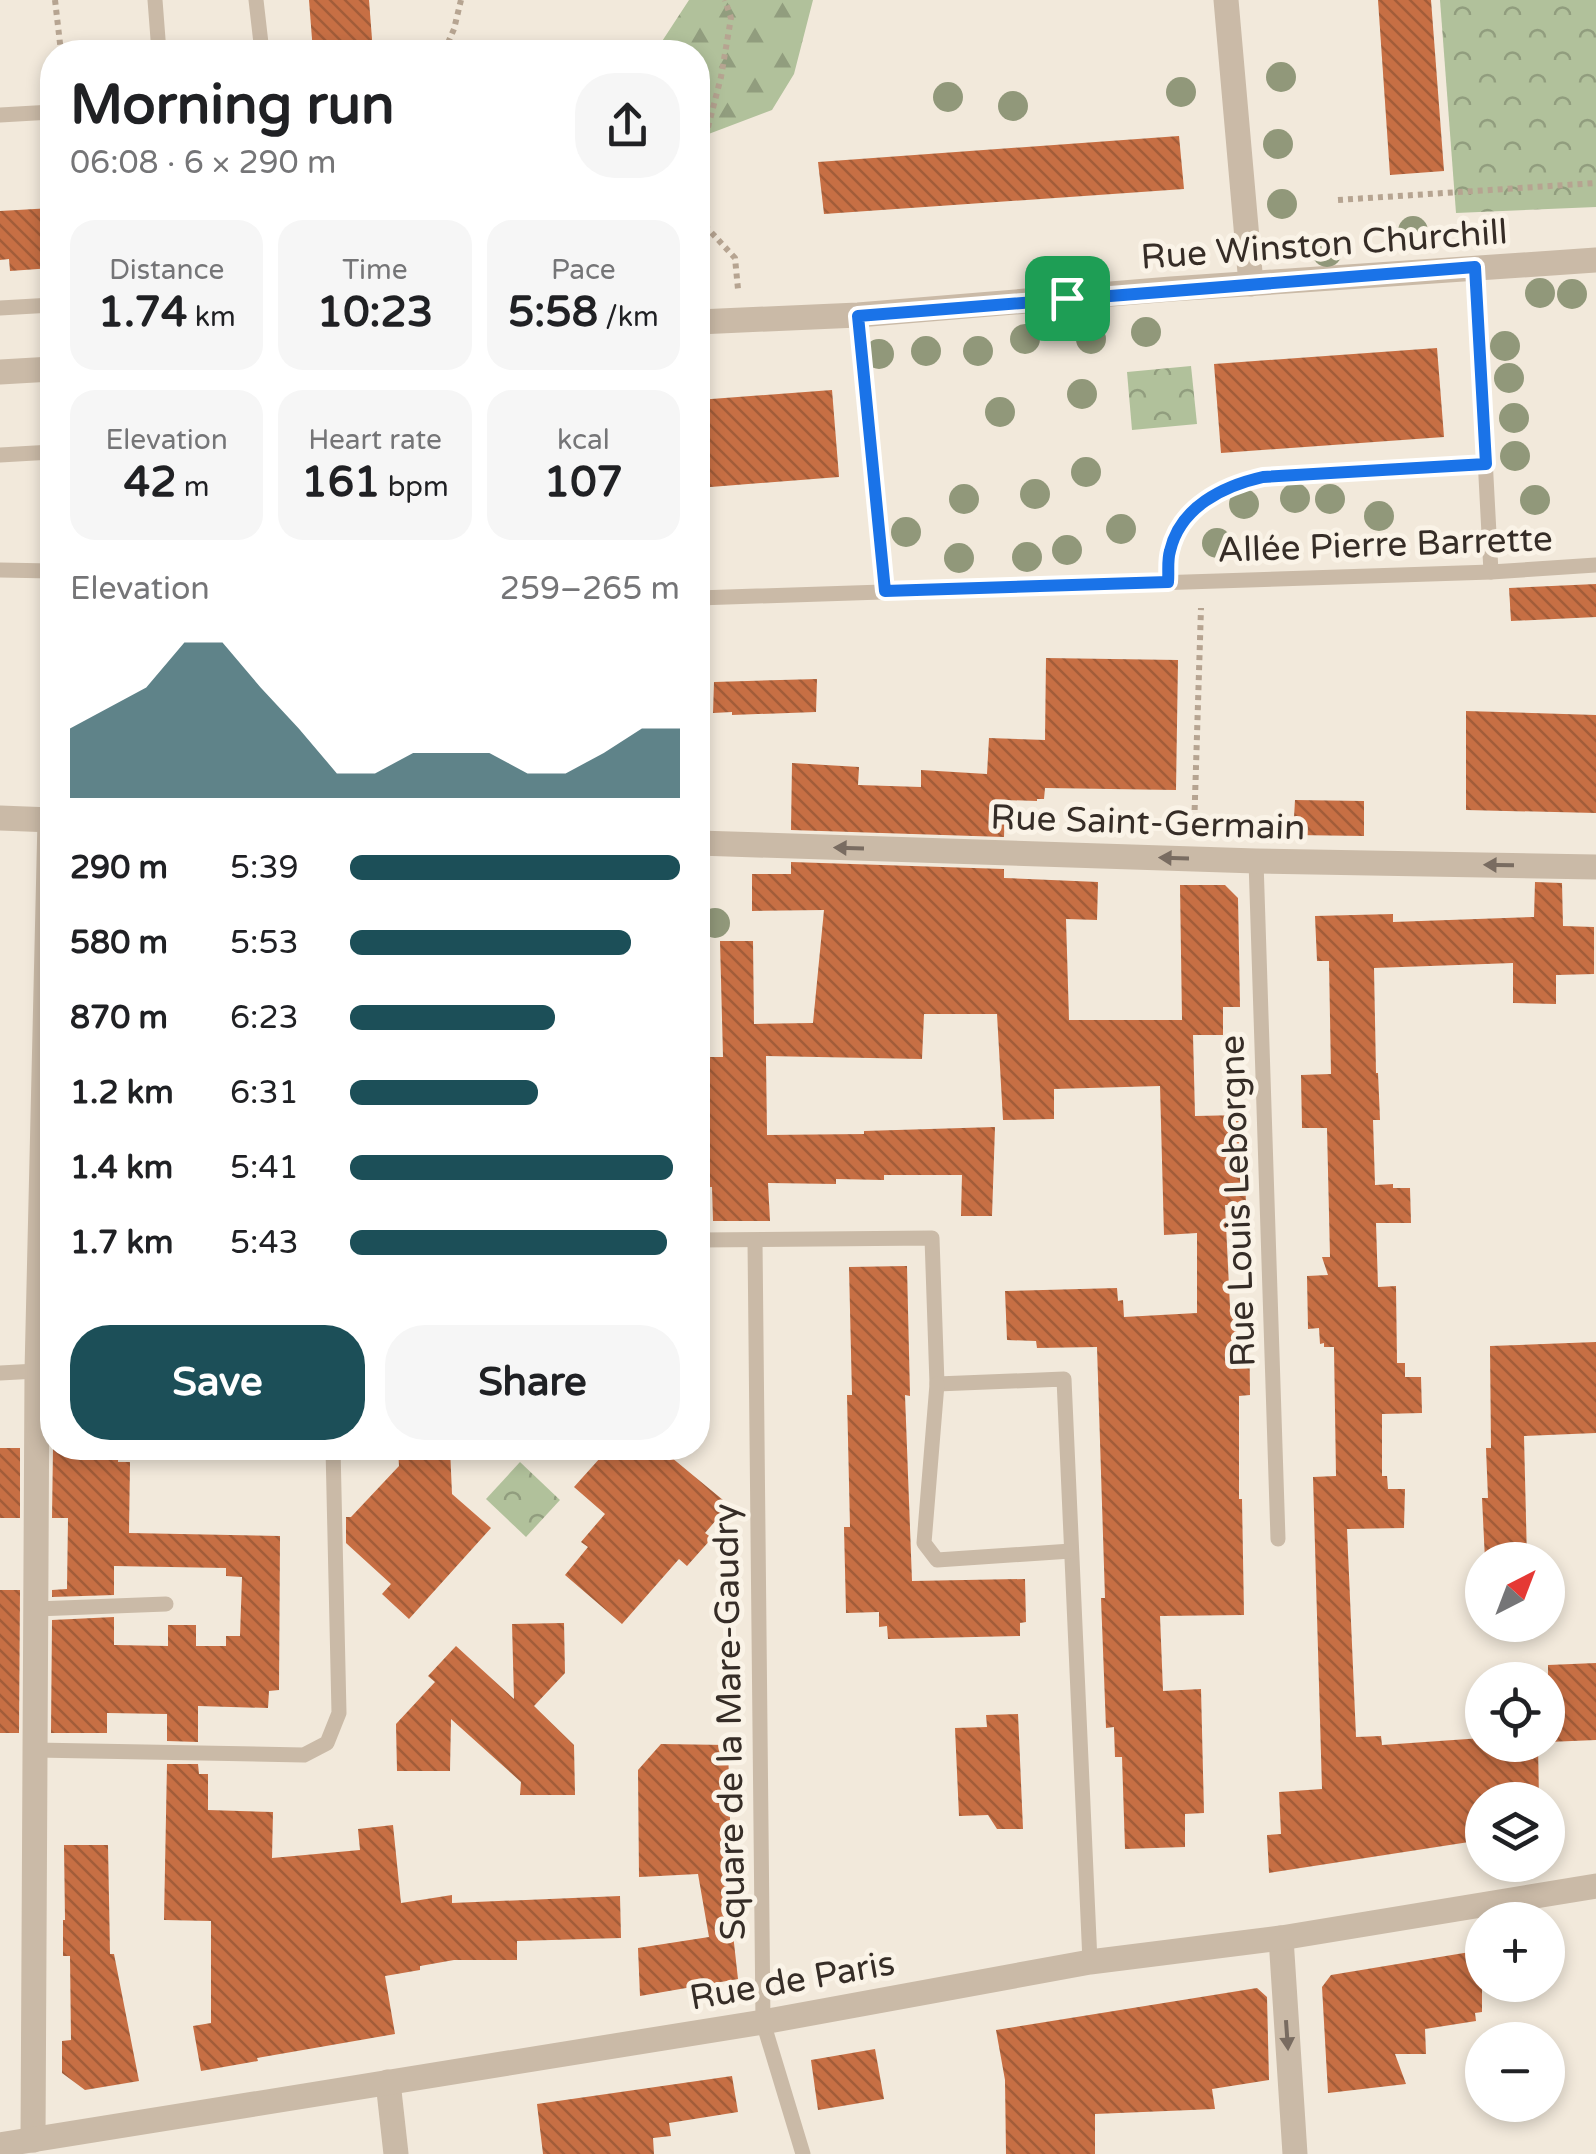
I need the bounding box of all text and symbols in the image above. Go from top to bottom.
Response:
text: Morning run [70,73,395,139]
button: share [575,73,680,178]
text: 06:08 · 6 × 290 m [70,144,336,182]
street label: Rue Winston Churchill [1139,211,1509,279]
text: Distance [109,253,224,287]
text: Time [342,253,408,287]
text: Pace [551,253,616,287]
pin [1025,256,1110,341]
icon: arrive [1040,271,1095,326]
text: 1.74 [98,287,187,338]
text: 10:23 [317,287,433,338]
text: 5:58 [508,287,598,338]
text: km [187,300,236,334]
text: /km [598,300,659,334]
text: Elevation [105,423,228,457]
text: Heart rate [308,423,442,457]
text: kcal [557,423,610,457]
text: 42 [124,457,177,508]
text: 161 [301,457,380,508]
text: 107 [544,457,623,508]
text: m [177,470,210,504]
text: bpm [380,470,449,504]
street label: Allée Pierre Barrette [1217,518,1553,572]
text: Elevation [70,570,210,608]
text: 259–265 m [500,570,680,608]
street label: Rue Saint-Germain [990,797,1306,849]
one-way arrow [832,840,864,856]
text: 290 m [70,849,168,887]
text: 5:39 [230,849,299,887]
one-way arrow [1157,850,1189,866]
one-way arrow [1482,857,1514,873]
text: 580 m [70,924,168,962]
text: 5:53 [230,924,299,962]
text: 870 m [70,999,168,1037]
text: 6:23 [230,999,299,1037]
street label: Rue Louis Leborgne [1211,1034,1265,1368]
text: 1.2 km [70,1074,174,1112]
text: 6:31 [230,1074,299,1112]
text: 1.4 km [70,1149,173,1187]
text: 5:41 [230,1149,299,1187]
text: 1.7 km [70,1224,173,1262]
text: 5:43 [230,1224,299,1262]
button: Save [70,1325,365,1440]
button: Share [385,1325,680,1440]
street label: Square de la Mare-Gaudry [705,1503,755,1941]
north arrow [1465,1542,1565,1642]
map controls [1465,1542,1565,2122]
button: locate [1465,1662,1565,1762]
button: layers [1465,1782,1565,1882]
button: + [1465,1902,1565,2002]
street label: Rue de Paris [686,1942,898,2020]
one-way arrow [1279,2020,1295,2052]
button: − [1465,2022,1565,2122]

